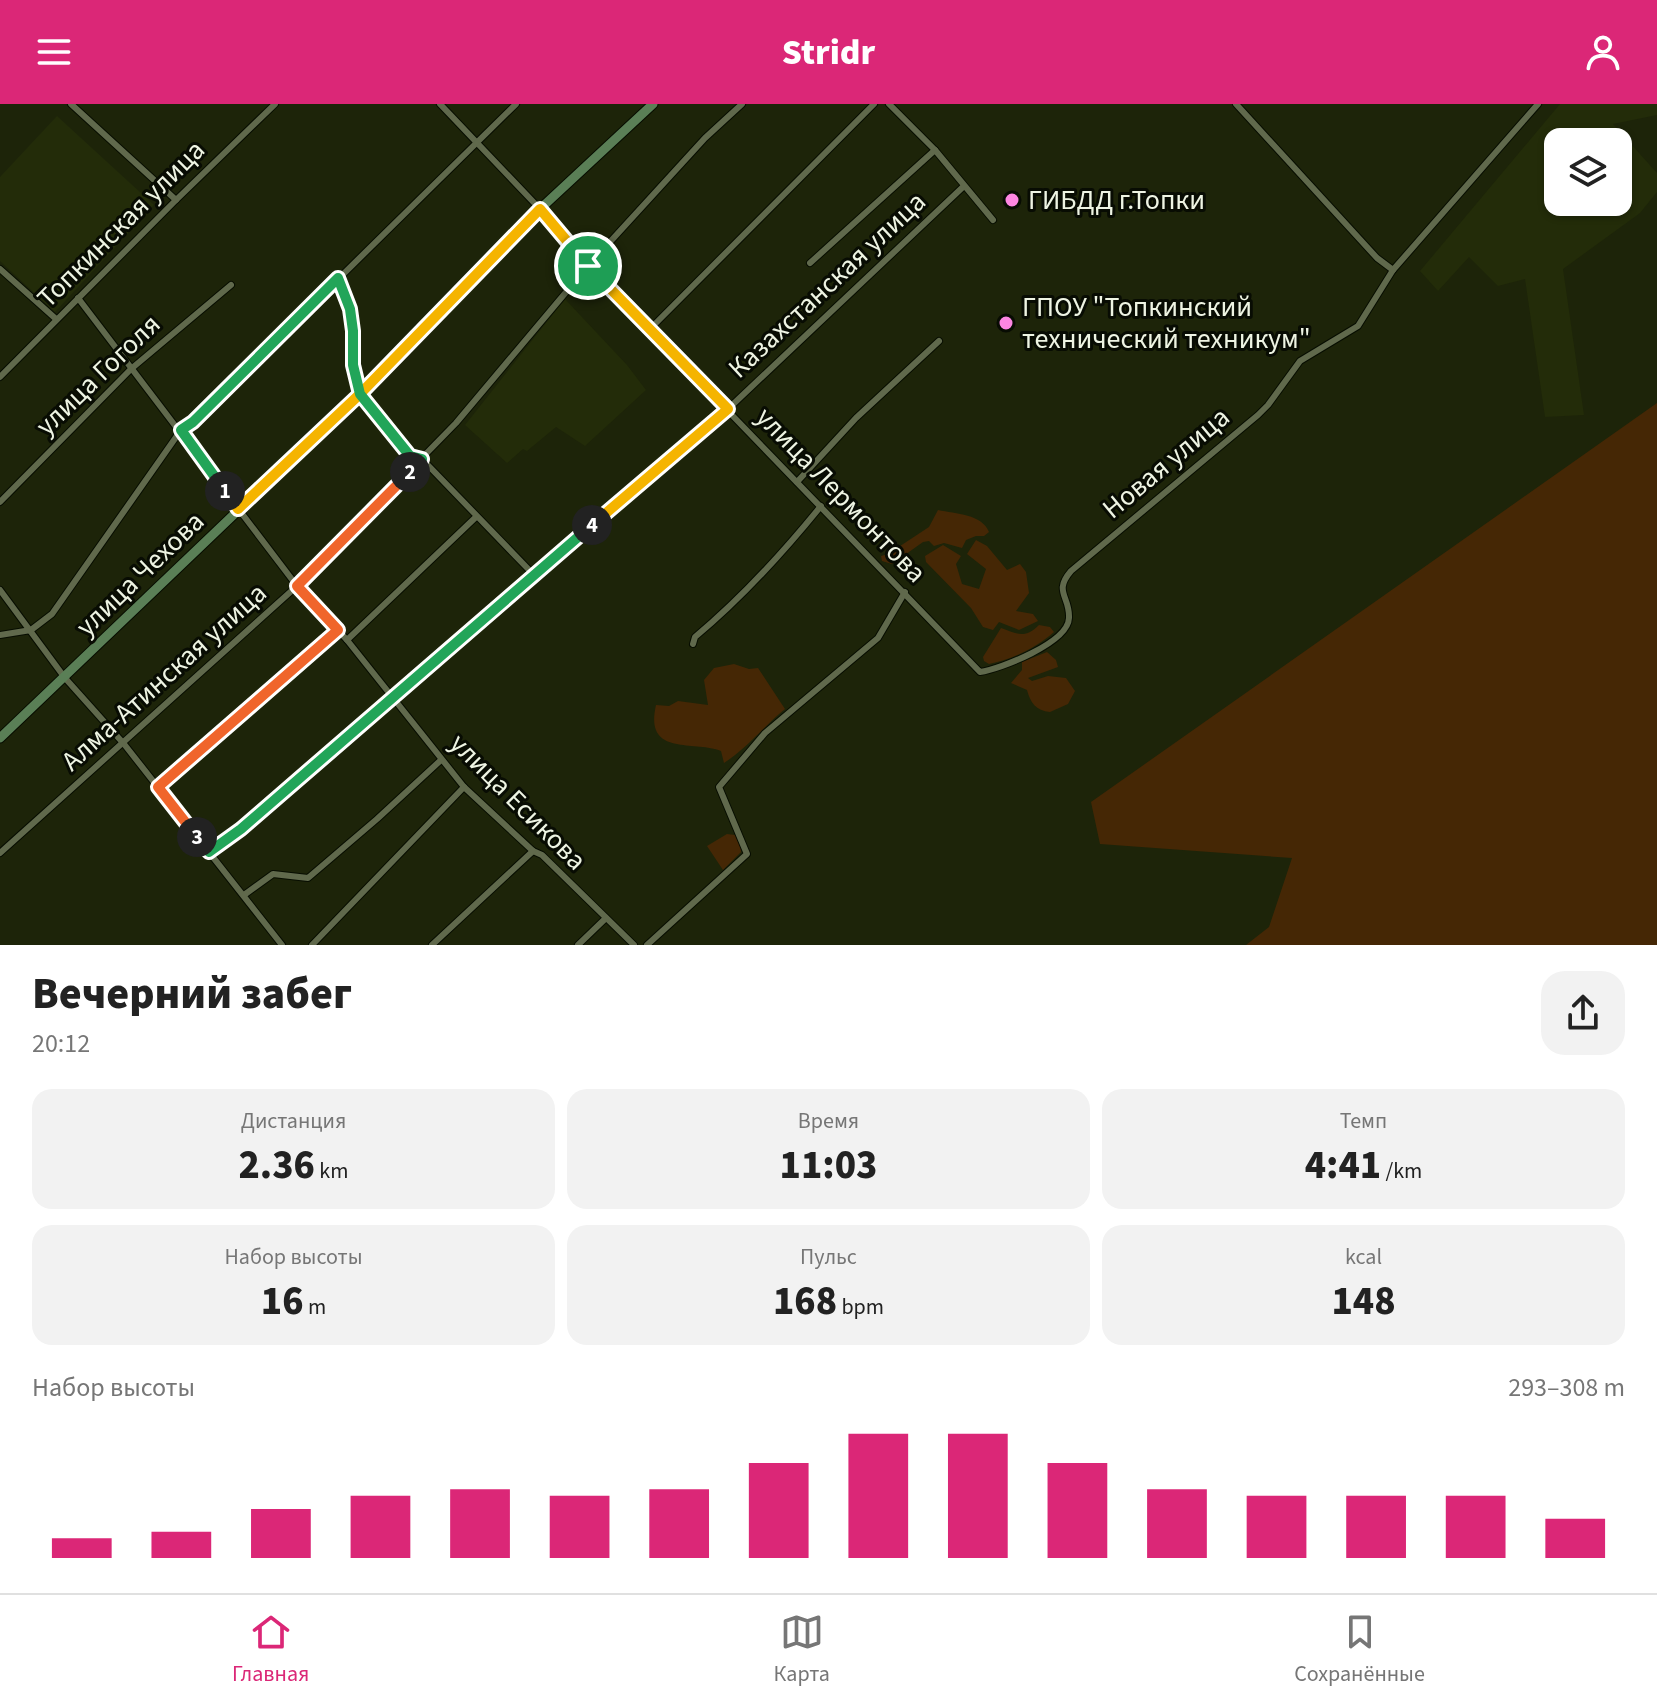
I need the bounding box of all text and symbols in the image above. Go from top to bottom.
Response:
text: Stridr [782,27,875,78]
icon: menu [32,30,76,74]
icon: person [1581,30,1625,74]
map controls [1544,128,1632,216]
button: layers [1544,128,1632,216]
street label: Топкинская улица [28,131,214,317]
place label: ГИБДД г.Топки [1028,180,1205,220]
street label: Казахстанская улица [719,182,935,388]
marker: ГИБДД г.Топки [1003,191,1021,209]
pin [554,232,622,300]
icon: arrive [566,244,610,288]
place label: ГПОУ "Топкинский технический техникум" [1022,287,1311,359]
street label: улица Гоголя [27,305,169,445]
marker: ГПОУ "Топкинский технический техникум" [997,314,1015,332]
street label: улица Лермонтова [746,398,936,592]
street label: Новая улица [1094,398,1238,528]
pin: 2 [390,452,430,492]
text: 2 [404,456,416,488]
pin: 1 [205,471,245,511]
text: 1 [219,475,231,507]
street label: улица Чехова [67,502,213,646]
pin: 4 [572,505,612,545]
text: 4 [586,509,598,541]
street label: Алма-Атинская улица [52,574,276,780]
street label: улица Есикова [441,725,595,879]
pin: 3 [177,817,217,857]
text: 3 [191,821,203,853]
text: Вечерний забег [32,963,352,1026]
button: share [1541,971,1625,1055]
text: 20:12 [32,1025,90,1062]
text: Дистанция [241,1105,346,1137]
text: Время [798,1105,859,1137]
text: Темп [1340,1105,1387,1137]
text: 2.36 [238,1137,315,1194]
text: 11:03 [780,1137,877,1194]
text: 4:41 [1305,1137,1381,1194]
text: km [315,1155,349,1187]
text: /km [1381,1155,1422,1187]
text: Набор высоты [225,1241,363,1273]
text: Пульс [800,1241,857,1273]
text: kcal [1345,1241,1382,1273]
text: 16 [261,1273,304,1330]
text: 168 [773,1273,837,1330]
text: 148 [1331,1273,1396,1330]
text: m [304,1291,326,1323]
text: bpm [837,1291,884,1323]
text: Набор высоты [32,1369,195,1406]
text: 293–308 m [1508,1369,1625,1406]
tab: Главная [232,1610,309,1690]
tab: Карта [774,1610,830,1690]
tab: Сохранённые [1294,1610,1425,1690]

